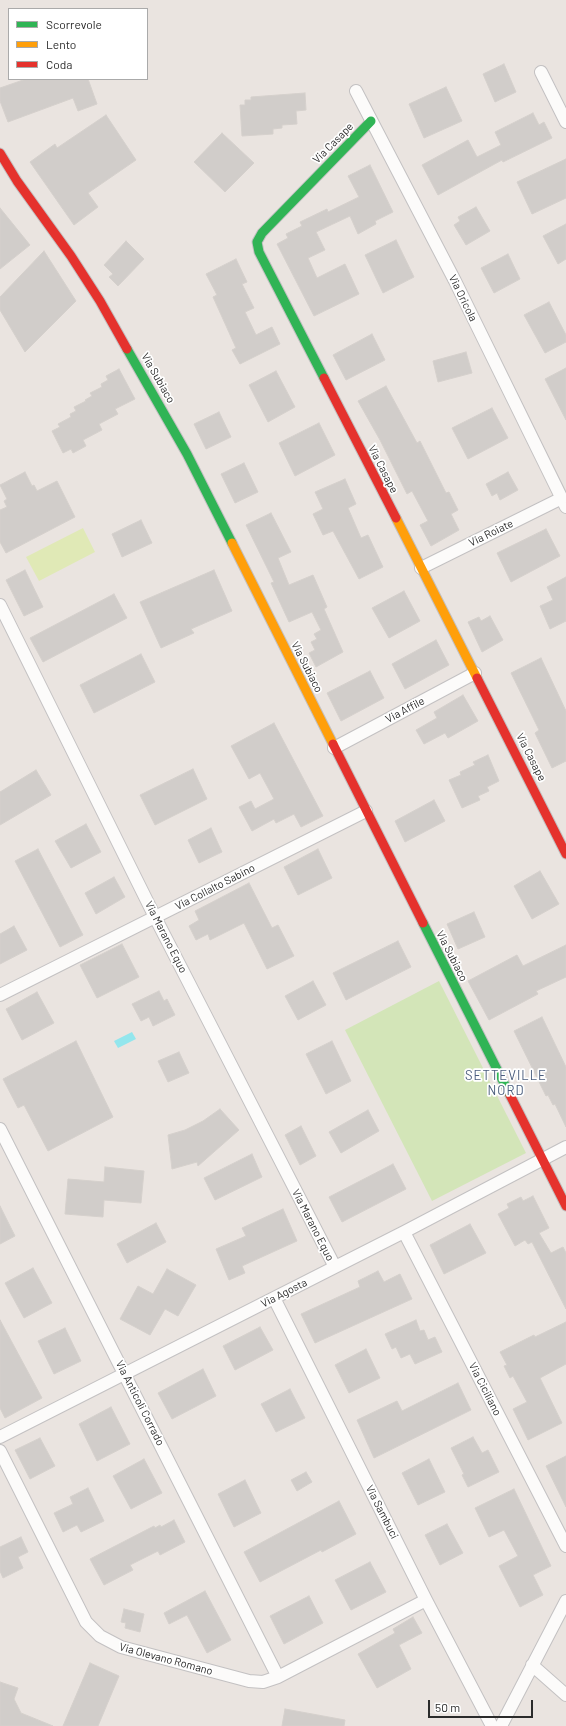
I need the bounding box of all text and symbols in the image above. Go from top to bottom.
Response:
legend [8,8,148,80]
text: Scorrevole [46,17,102,31]
text: Lento [46,37,76,51]
text: Coda [46,57,73,71]
street label: Via Casape [310,120,356,166]
street label: Via Oricola [446,272,480,324]
street label: Via Subiaco [138,351,178,405]
street label: Via Casape [365,443,401,495]
street label: Via Roiate [467,517,515,549]
street label: Via Subiaco [289,639,325,695]
street label: Via Affile [383,694,427,726]
street label: Via Casape [513,731,549,783]
street label: Via Collalto Sabino [173,861,257,913]
street label: Via Marano Equo [142,899,190,975]
street label: Via Subiaco [434,928,470,984]
district label: SETTEVILLE NORD [465,1068,547,1099]
street label: Via Marano Equo [289,1187,337,1263]
street label: Via Agosta [259,1276,309,1310]
street label: Via Anticoli Corrado [113,1358,167,1448]
street label: Via Ciciliano [466,1360,504,1418]
street label: Via Sambuci [363,1483,401,1541]
street label: Via Olevano Romano [118,1640,214,1678]
scale bar [430,1692,535,1718]
text: 50 m [435,1700,460,1714]

